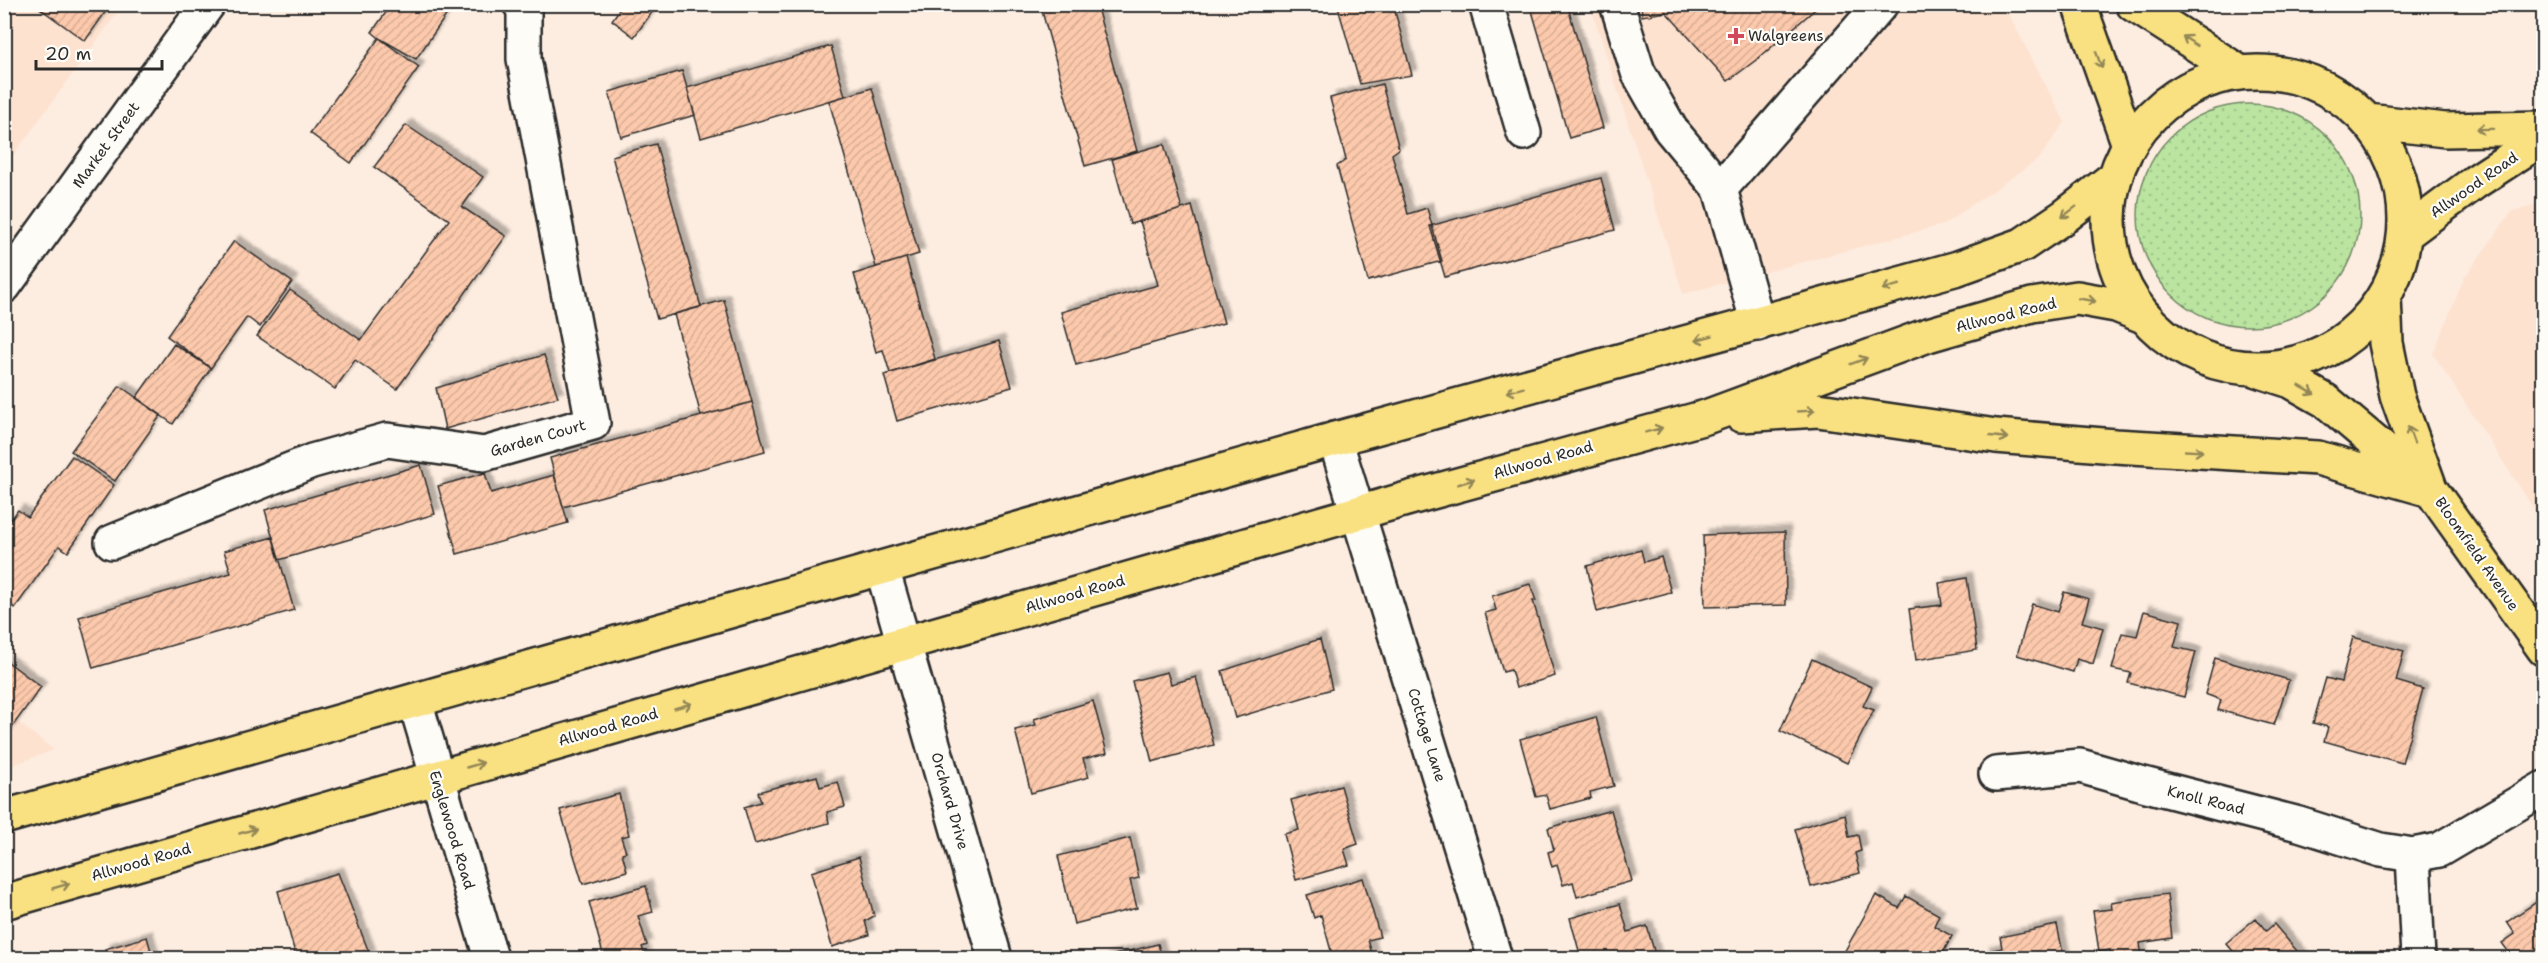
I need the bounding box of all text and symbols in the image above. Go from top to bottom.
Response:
place label: Walgreens [1748,26,1824,46]
marker: Walgreens [1729,29,1743,43]
scale bar [36,33,162,71]
one-way arrow [2182,35,2198,47]
text: 20 m [45,42,91,66]
one-way arrow [2094,50,2105,69]
street label: Market Street [68,98,144,192]
one-way arrow [2476,123,2496,135]
street label: Allwood Road [2426,147,2522,223]
one-way arrow [2062,205,2078,218]
one-way arrow [1882,281,1901,293]
street label: Allwood Road [1954,293,2059,337]
one-way arrow [2077,294,2096,305]
one-way arrow [1694,333,1713,345]
one-way arrow [1850,354,1868,365]
one-way arrow [2298,384,2315,396]
one-way arrow [1506,385,1525,396]
one-way arrow [1796,405,1816,416]
street label: Garden Court [488,415,588,461]
one-way arrow [1645,424,1664,436]
one-way arrow [2404,426,2415,444]
one-way arrow [1989,432,2009,443]
street label: Allwood Road [1491,436,1596,484]
one-way arrow [2183,445,2203,456]
one-way arrow [1456,476,1475,487]
street label: Bloomfield Avenue [2430,493,2524,615]
street label: Allwood Road [1023,570,1128,618]
street label: Cottage Lane [1403,686,1451,784]
one-way arrow [673,700,692,711]
street label: Allwood Road [556,703,661,751]
street label: Orchard Drive [927,750,973,852]
one-way arrow [466,759,485,770]
street label: Englewood Road [424,768,480,892]
street label: Knoll Road [2165,781,2247,819]
one-way arrow [238,825,257,836]
street label: Allwood Road [89,838,194,886]
one-way arrow [51,880,70,891]

